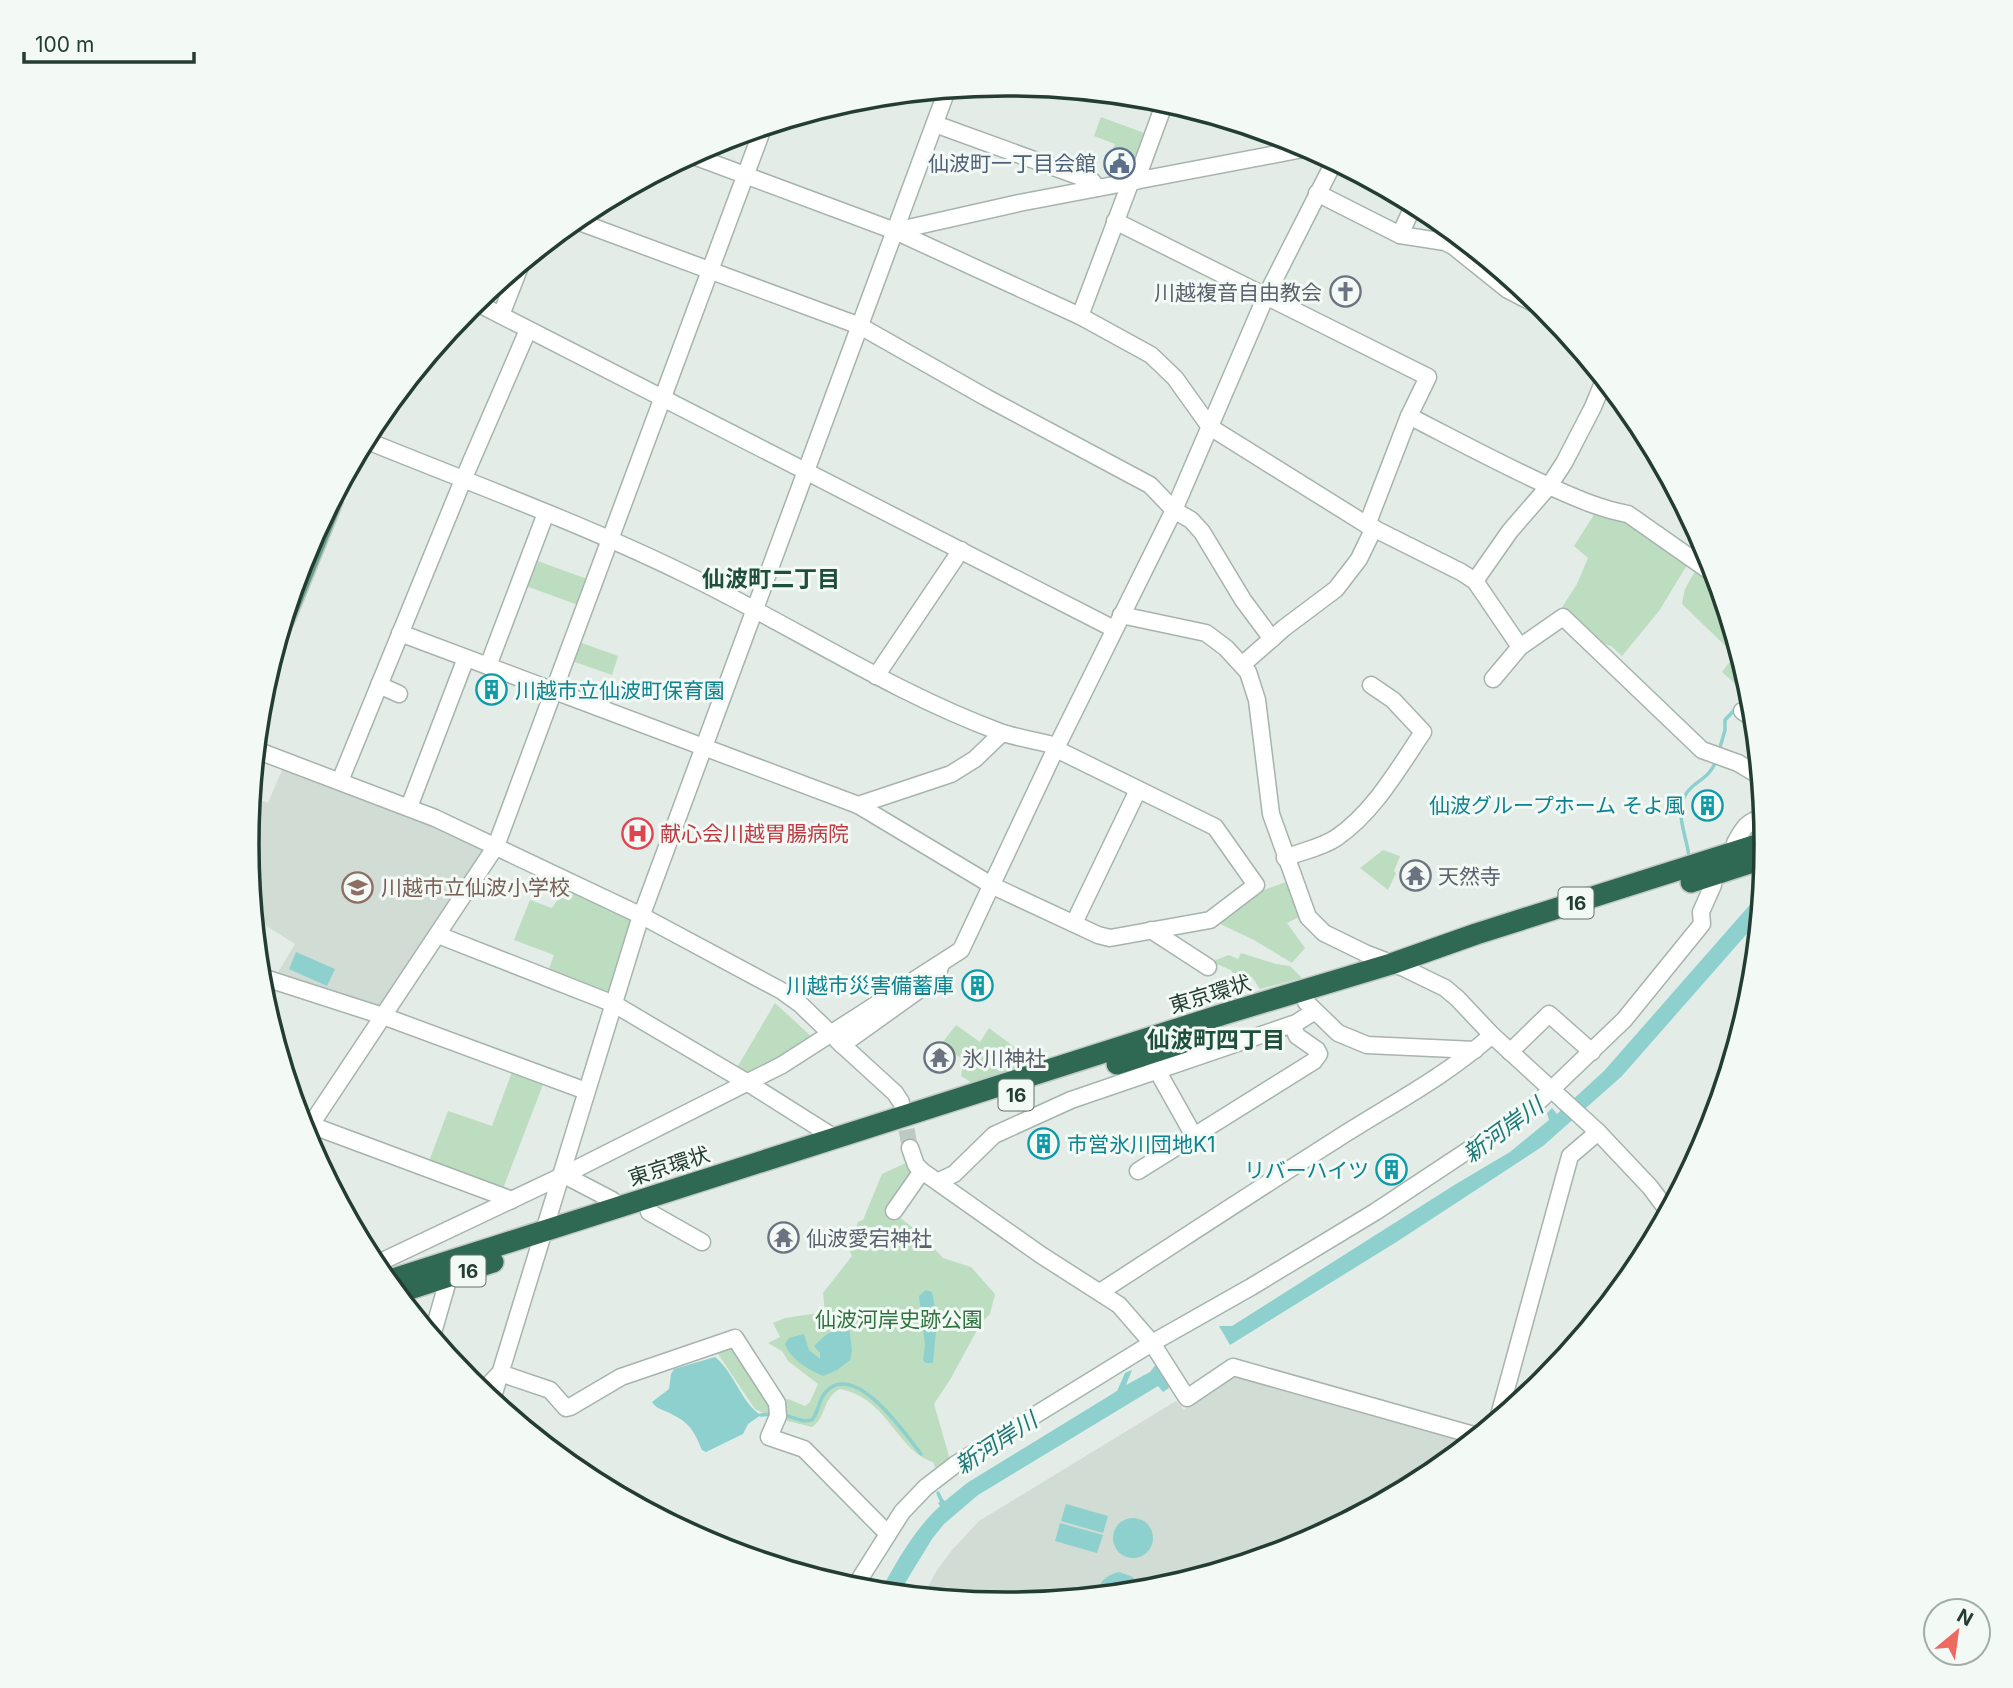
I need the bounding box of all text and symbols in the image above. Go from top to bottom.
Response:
scale bar [24,21,194,65]
text: 100 m [35,32,94,57]
public building icon: 仙波町一丁目会館 [1102,146,1136,180]
place label: 仙波町一丁目会館 [928,151,1096,176]
church icon: 川越複音自由教会 [1328,275,1362,309]
place label: 川越複音自由教会 [1154,280,1322,305]
district label: 仙波町二丁目 [702,565,840,593]
building icon: 川越市立仙波町保育園 [475,673,509,707]
place label: 川越市立仙波町保育園 [515,678,725,703]
building icon: 仙波グループホーム そよ風 [1691,788,1725,822]
place label: 仙波グループホーム そよ風 [1429,793,1685,818]
hospital icon: 献心会川越胃腸病院 [620,816,654,850]
place label: 献心会川越胃腸病院 [660,821,849,846]
temple icon: 天然寺 [1398,859,1432,893]
place label: 天然寺 [1438,864,1501,889]
school or university icon: 川越市立仙波小学校 [341,870,375,904]
place label: 川越市立仙波小学校 [381,875,570,900]
road number: 16 [1558,888,1594,918]
building icon: 川越市災害備蓄庫 [960,968,994,1002]
street label: 東京環状 [1166,970,1254,1018]
place label: 川越市災害備蓄庫 [786,973,954,998]
district label: 仙波町四丁目 [1147,1026,1285,1054]
temple icon: 氷川神社 [922,1041,956,1075]
place label: 氷川神社 [962,1046,1046,1071]
road number: 16 [998,1079,1034,1110]
water label: 新河岸川 [1458,1090,1551,1168]
building icon: 市営氷川団地K1 [1027,1127,1061,1161]
place label: 市営氷川団地K1 [1067,1132,1216,1157]
street label: 東京環状 [625,1141,713,1191]
building icon: リバーハイツ [1375,1153,1409,1187]
place label: リバーハイツ [1244,1158,1369,1183]
temple icon: 仙波愛宕神社 [766,1221,800,1255]
place label: 仙波愛宕神社 [806,1226,932,1251]
road number: 16 [450,1256,486,1287]
park label: 仙波河岸史跡公園 [815,1307,983,1332]
water label: 新河岸川 [950,1405,1045,1480]
north arrow [1922,1597,1992,1667]
text: N [1953,1604,1977,1631]

